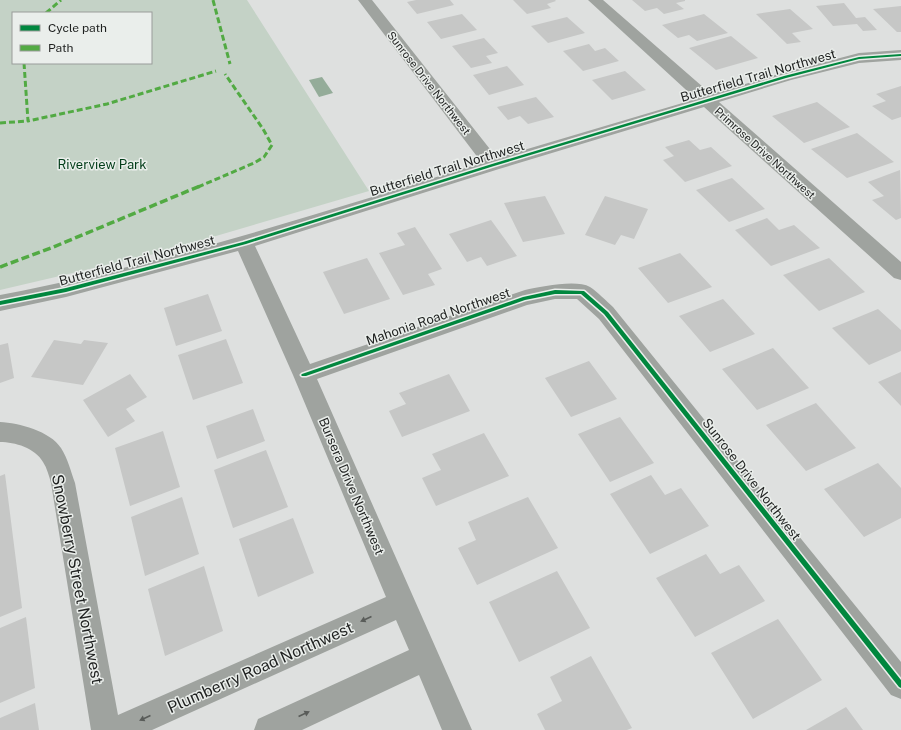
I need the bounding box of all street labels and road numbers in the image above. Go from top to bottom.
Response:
street label: Sunrose Drive Northwest [385,29,473,137]
street label: Butterfield Trail Northwest [679,46,838,105]
street label: Primrose Drive Northwest [712,105,818,201]
street label: Butterfield Trail Northwest [368,138,526,199]
street label: Butterfield Trail Northwest [57,232,217,289]
street label: Mahonia Road Northwest [364,285,512,348]
street label: Bursera Drive Northwest [316,415,387,557]
street label: Sunrose Drive Northwest [699,415,804,543]
street label: Snowberry Street Northwest [48,473,107,686]
street label: Plumberry Road Northwest [164,618,356,717]

